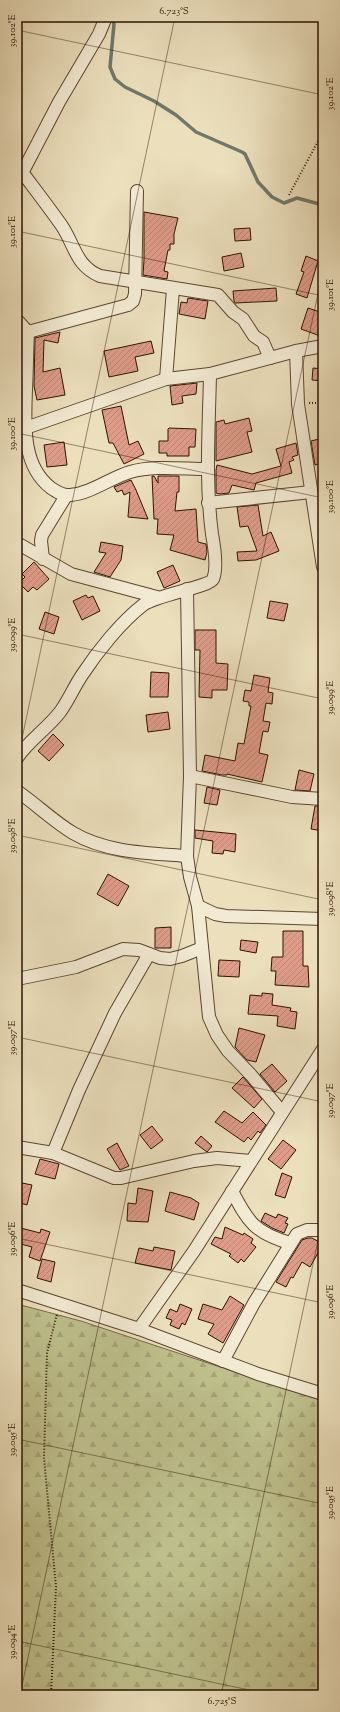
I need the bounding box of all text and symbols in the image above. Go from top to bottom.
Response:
text: 6.723°S [159,4,189,19]
text: 39.102°E [5,15,20,47]
text: 39.102°E [323,78,338,110]
text: 39.101°E [5,216,20,248]
text: 39.101°E [323,279,338,311]
text: 39.100°E [5,417,20,451]
text: 39.100°E [323,480,338,514]
text: 39.099°E [5,618,20,652]
text: 39.099°E [323,681,338,715]
text: 39.098°E [5,819,20,853]
text: 39.098°E [323,882,338,916]
text: 39.097°E [5,1021,20,1055]
text: 39.097°E [323,1084,338,1118]
text: 39.096°E [5,1222,20,1256]
text: 39.096°E [323,1285,338,1319]
text: 39.095°E [5,1423,20,1457]
text: 39.095°E [323,1486,338,1520]
text: 39.094°E [5,1625,20,1659]
text: 6.725°S [208,1694,236,1709]

